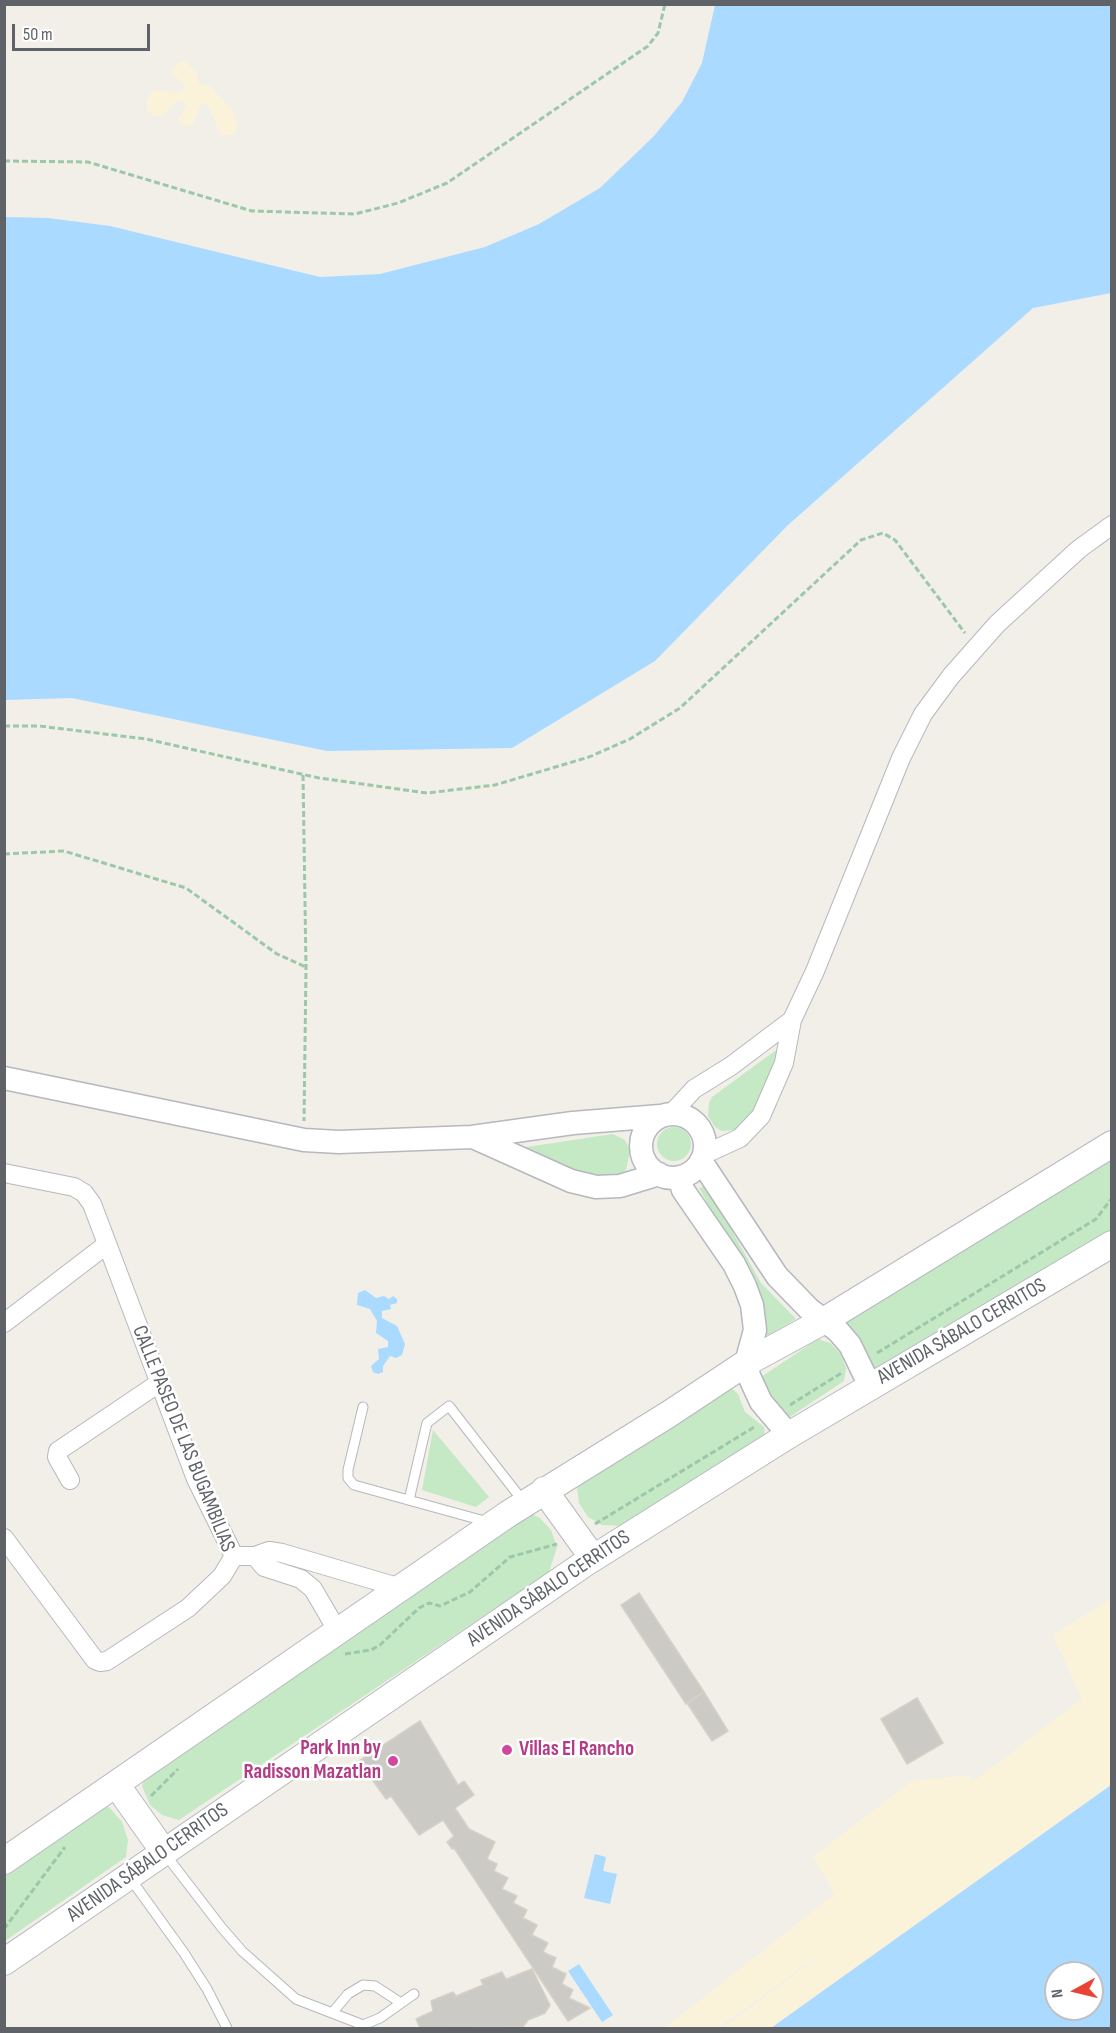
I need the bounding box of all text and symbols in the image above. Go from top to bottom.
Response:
scale bar [15,12,153,50]
text: 50 m [23,24,53,45]
street label: AVENIDA SÁBALO CERRITOS [873,1273,1051,1391]
street label: CALLE PASEO DE LAS BUGAMBILIAS [126,1322,240,1556]
street label: AVENIDA SÁBALO CERRITOS [463,1525,635,1653]
place label: Park Inn by Radisson Mazatlan [244,1736,381,1786]
place label: Villas El Rancho [519,1737,634,1763]
marker: Villas El Rancho [500,1743,514,1757]
marker: Park Inn by Radisson Mazatlan [386,1754,400,1768]
street label: AVENIDA SÁBALO CERRITOS [63,1798,233,1928]
north arrow [1044,1961,1104,2021]
text: N [1048,1988,1068,1999]

